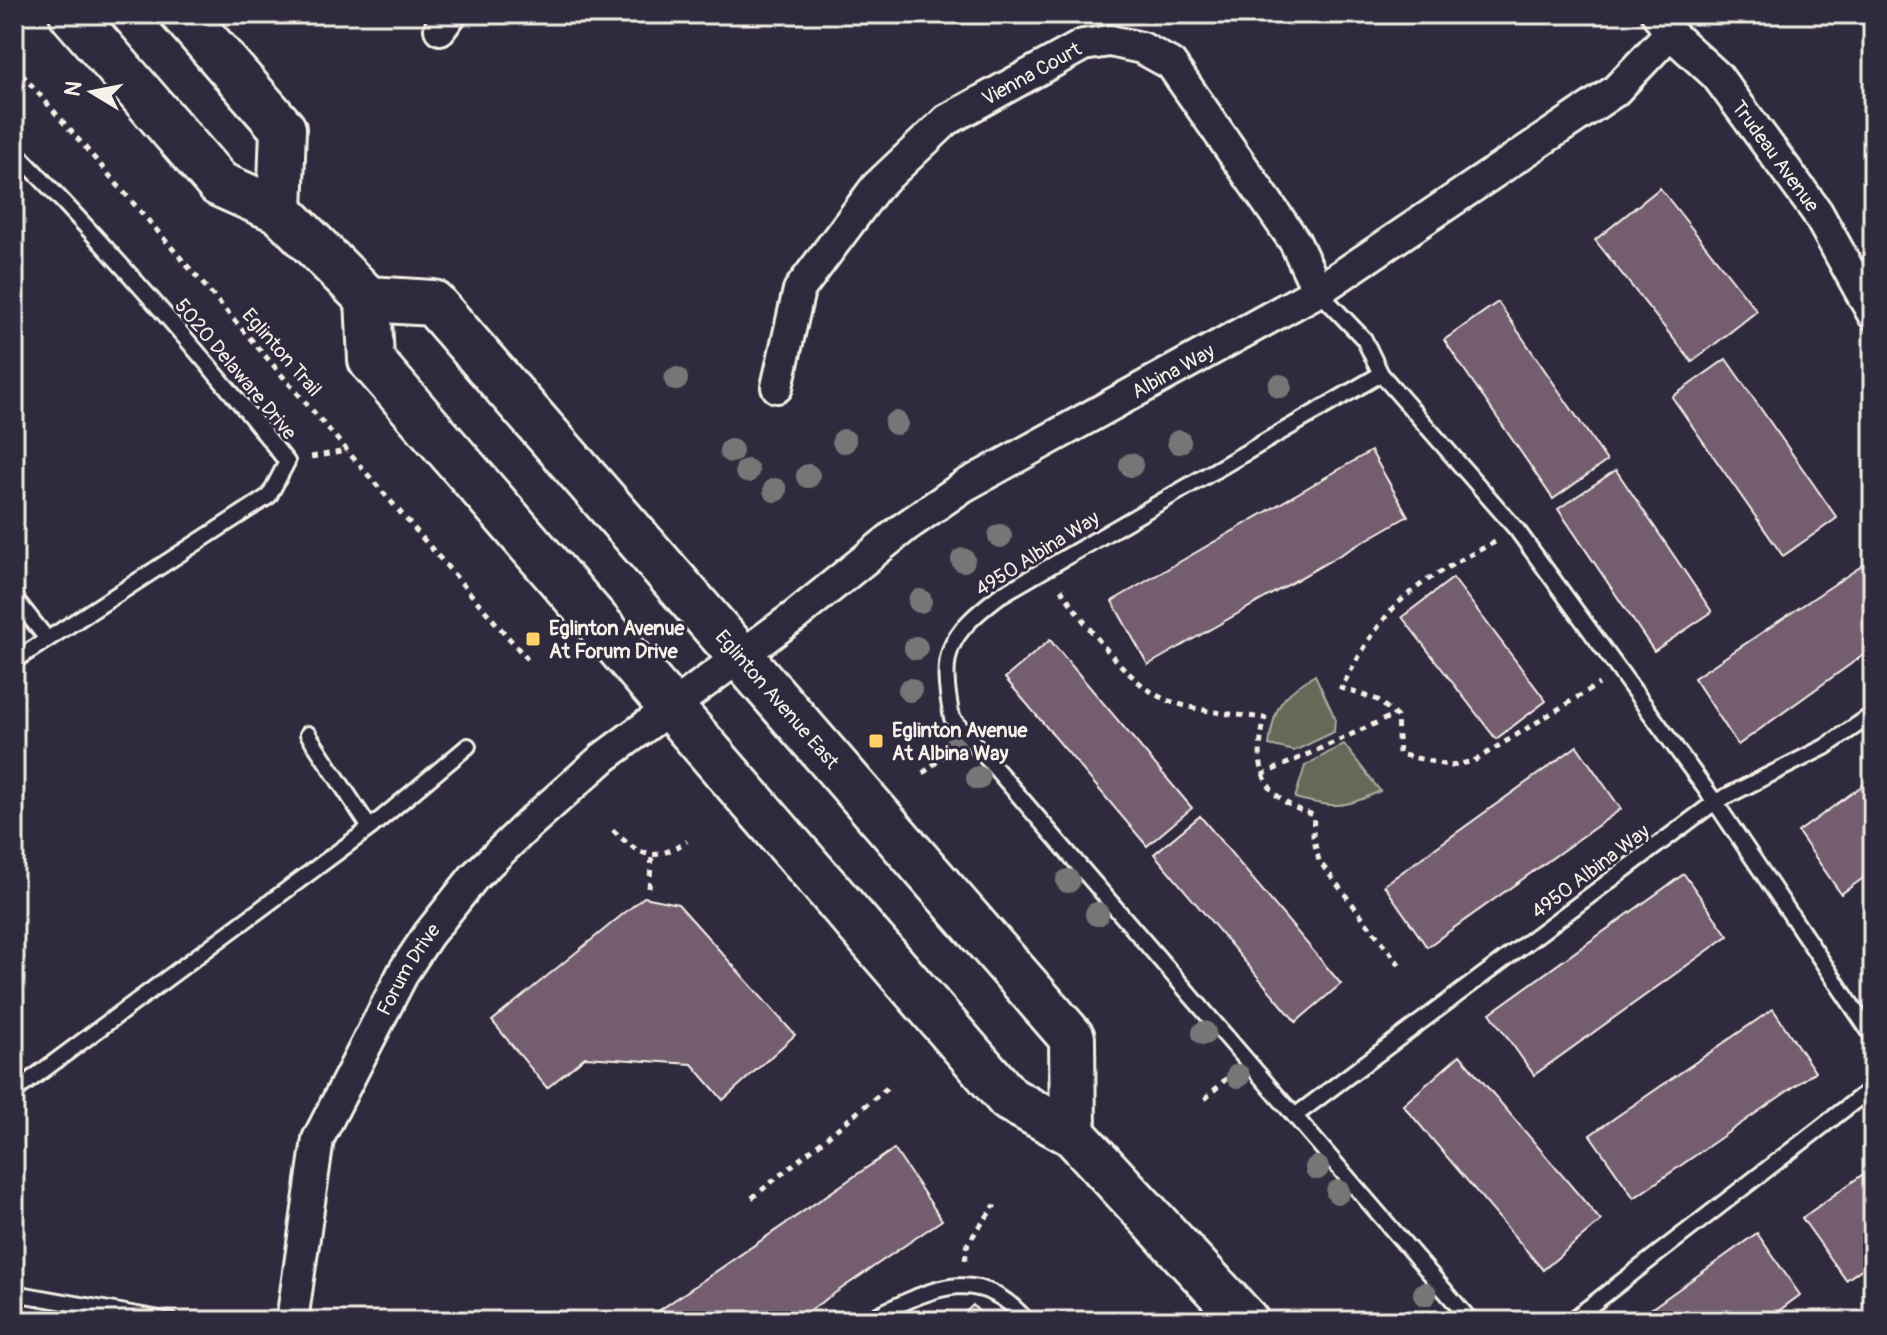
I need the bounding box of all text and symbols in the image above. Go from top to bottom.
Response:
street label: Vienna Court [978,36,1086,111]
north arrow [52,52,132,132]
text: N [58,79,88,98]
street label: Trudeau Avenue [1726,96,1825,217]
street label: 5020 Delaware Drive [169,294,302,445]
street label: Eglinton Trail [236,303,327,402]
street label: Albina Way [1127,338,1219,404]
street label: 4950 Albina Way [971,505,1104,602]
place label: Eglinton Avenue At Forum Drive [549,616,686,664]
street label: Eglinton Avenue East [710,625,845,775]
marker: Eglinton Avenue At Forum Drive [524,630,542,648]
place label: Eglinton Avenue At Albina Way [892,718,1029,766]
marker: Eglinton Avenue At Albina Way [867,732,885,750]
street label: 4950 Albina Way [1526,819,1655,924]
street label: Forum Drive [371,918,446,1020]

